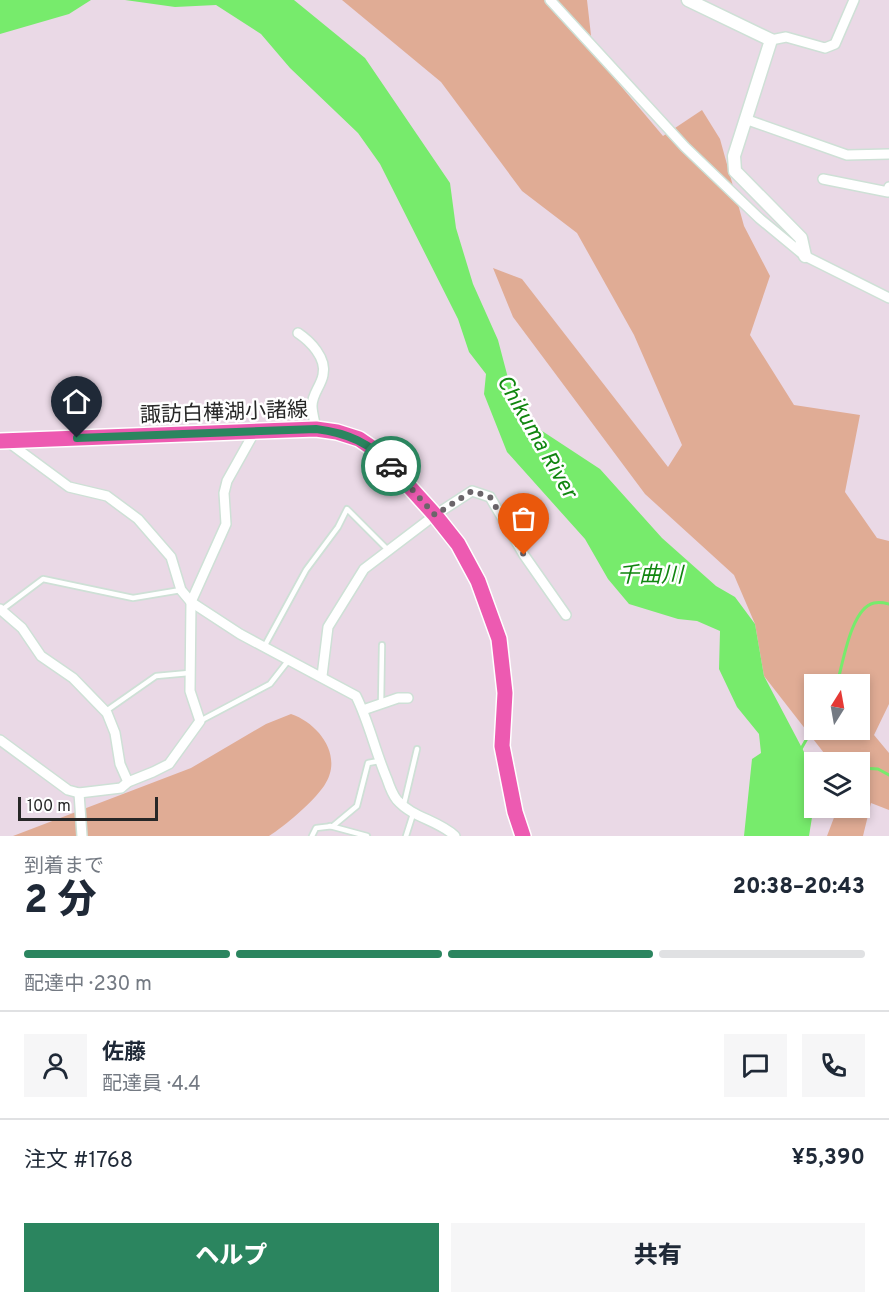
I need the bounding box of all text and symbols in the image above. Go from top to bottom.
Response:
water label: Chikuma River [490,371,583,505]
pin [51,376,102,438]
icon: home [60,385,93,418]
street label: 諏訪白樺湖小諸線 [140,397,308,430]
courier [361,436,421,496]
icon: car [375,450,408,483]
pin [498,493,549,555]
icon: bag [507,502,540,535]
water label: 千曲川 [617,563,685,590]
north arrow [804,674,870,740]
map controls [804,674,870,818]
button: layers [804,752,870,818]
scale bar [18,794,158,822]
text: 100 m [27,797,71,817]
text: 到着まで [24,854,104,880]
text: 20:38–20:43 [733,874,865,901]
text: 2 分 [24,878,97,927]
text: 配達中 · 230 m [24,972,152,998]
button: person [24,1034,87,1097]
button: chat [724,1034,787,1097]
button: phone [802,1034,865,1097]
text: 佐藤 [102,1040,146,1067]
text: 配達員 · 4.4 [102,1072,201,1098]
text: ¥5,390 [791,1145,865,1172]
text: 注文 #1768 [24,1148,133,1175]
button: ヘルプ [24,1223,439,1292]
button: 共有 [451,1223,865,1292]

